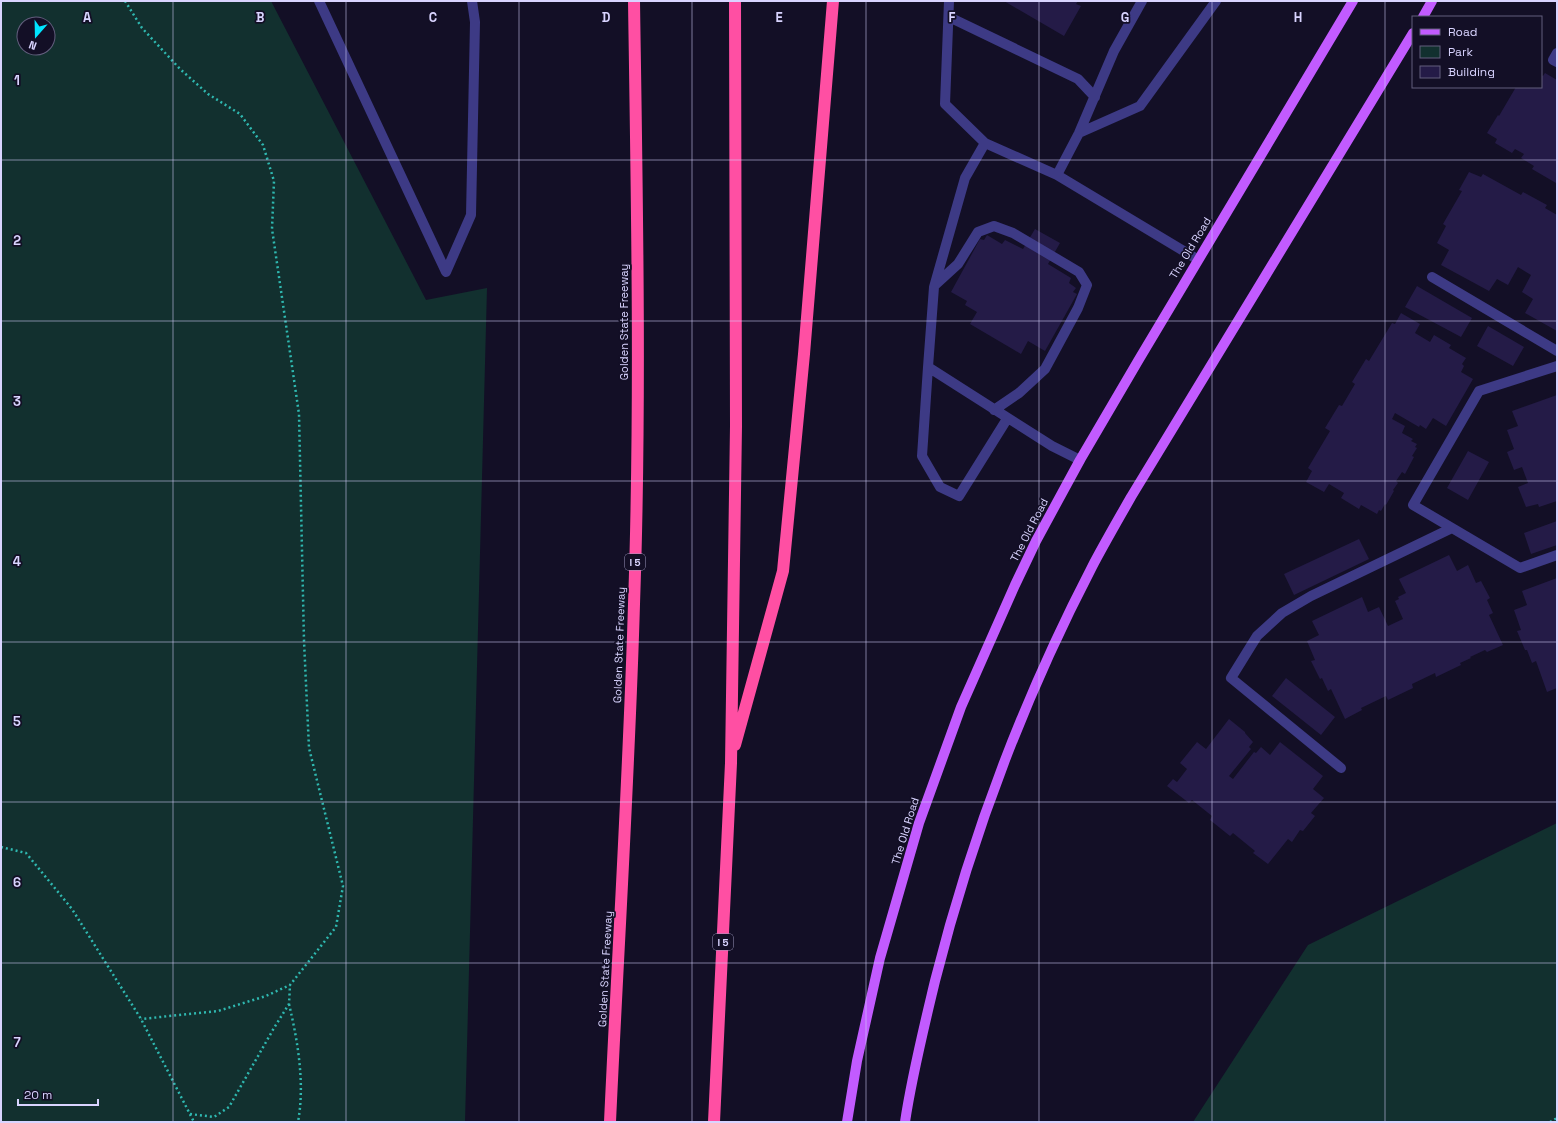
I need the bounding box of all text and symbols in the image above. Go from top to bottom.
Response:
text: A [83,9,92,26]
text: B [256,9,265,26]
text: C [429,9,437,26]
text: D [602,9,611,26]
text: E [775,9,783,26]
text: F [949,9,956,26]
text: G [1121,9,1129,26]
text: H [1294,9,1302,26]
north arrow [16,16,56,56]
legend [1412,16,1542,88]
text: Road [1448,24,1477,40]
text: N [27,38,38,53]
text: Park [1448,44,1473,60]
text: Building [1448,64,1495,80]
text: 1 [14,72,20,89]
street label: The Old Road [1166,215,1214,281]
text: 2 [13,232,21,249]
street label: Golden State Freeway [617,264,631,380]
text: 3 [13,393,21,410]
street label: The Old Road [1007,496,1051,564]
text: 4 [13,553,21,570]
road number: I 5 [625,554,645,570]
street label: Golden State Freeway [610,587,628,703]
text: 5 [13,713,21,730]
street label: The Old Road [888,796,922,866]
text: 6 [13,874,21,891]
street label: Golden State Freeway [595,911,615,1027]
road number: I 5 [713,934,733,950]
text: 7 [13,1034,21,1051]
scale bar [18,1081,98,1107]
text: 20 m [24,1087,52,1103]

